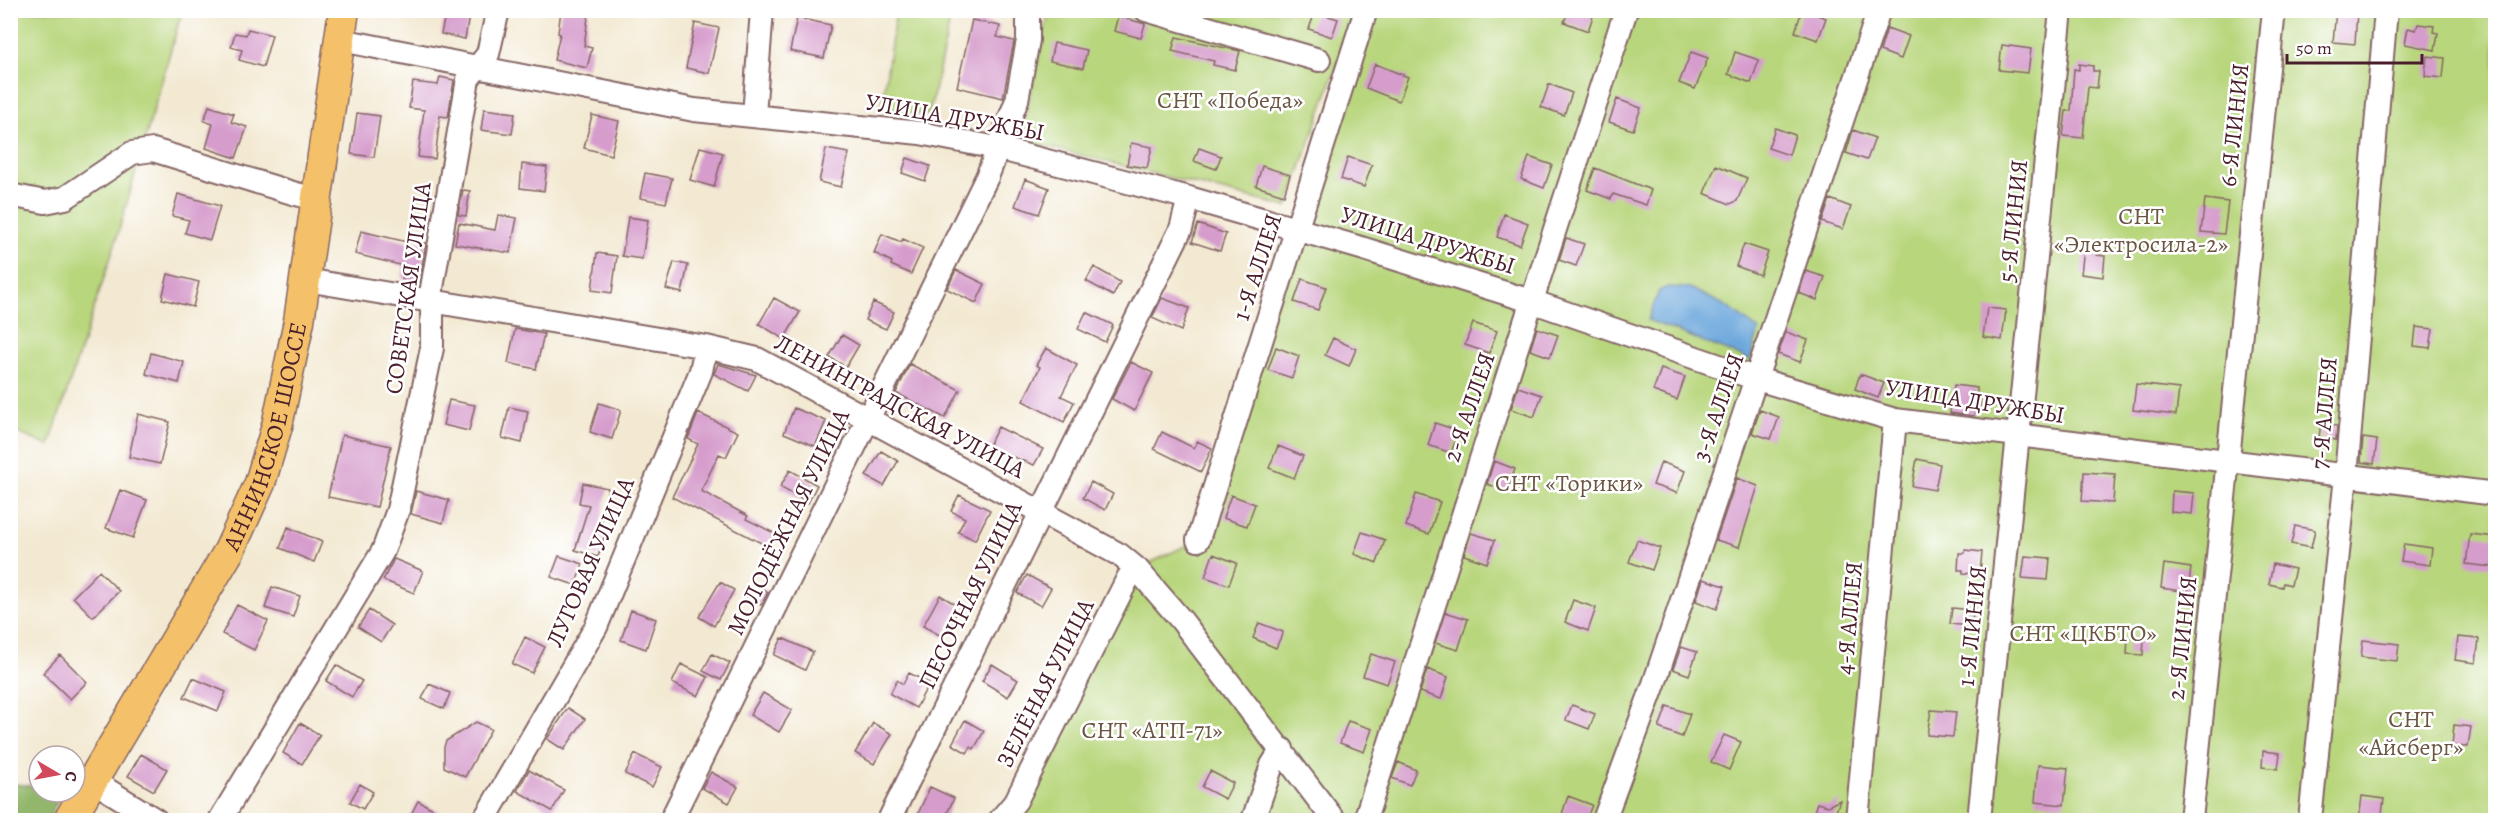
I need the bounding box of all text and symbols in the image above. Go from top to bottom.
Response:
scale bar [2287,27,2422,65]
text: 50 m [2296,36,2332,60]
street label: 6-Я ЛИНИЯ [2212,62,2256,188]
park label: СНТ «Победа» [1157,84,1303,116]
street label: УЛИЦА ДРУЖБЫ [863,85,1047,149]
street label: 5-Я ЛИНИЯ [1991,158,2035,284]
street label: СОВЕТСКАЯ УЛИЦА [377,179,439,396]
street label: УЛИЦА ДРУЖБЫ [1337,198,1519,282]
park label: СНТ «Электросила-2» [2054,200,2228,260]
street label: 1-Я АЛЛЕЯ [1225,209,1289,325]
street label: АННИНСКОЕ ШОССЕ [215,319,314,557]
street label: ЛЕНИНГРАДСКАЯ УЛИЦА [769,326,1032,486]
street label: 2-Я АЛЛЕЯ [1435,348,1503,466]
street label: 3-Я АЛЛЕЯ [1685,348,1751,466]
street label: 7-Я АЛЛЕЯ [2303,355,2345,471]
street label: УЛИЦА ДРУЖБЫ [1883,371,2067,431]
street label: МОЛОДЁЖНАЯ УЛИЦА [719,403,857,640]
park label: СНТ «Торики» [1495,467,1643,499]
street label: ЛУГОВАЯ УЛИЦА [538,471,642,652]
street label: ПЕСОЧНАЯ УЛИЦА [911,495,1030,694]
street label: 4-Я АЛЛЕЯ [1828,560,1870,676]
street label: 1-Я ЛИНИЯ [1950,564,1994,688]
street label: 2-Я ЛИНИЯ [2160,574,2204,702]
street label: ЗЕЛЁНАЯ УЛИЦА [989,592,1102,773]
park label: СНТ «ЦКБТО» [2009,617,2157,649]
park label: СНТ «Айсберг» [2359,703,2463,763]
park label: СНТ «АТП-71» [1081,714,1223,746]
north arrow [27,744,87,804]
text: С [59,770,82,783]

